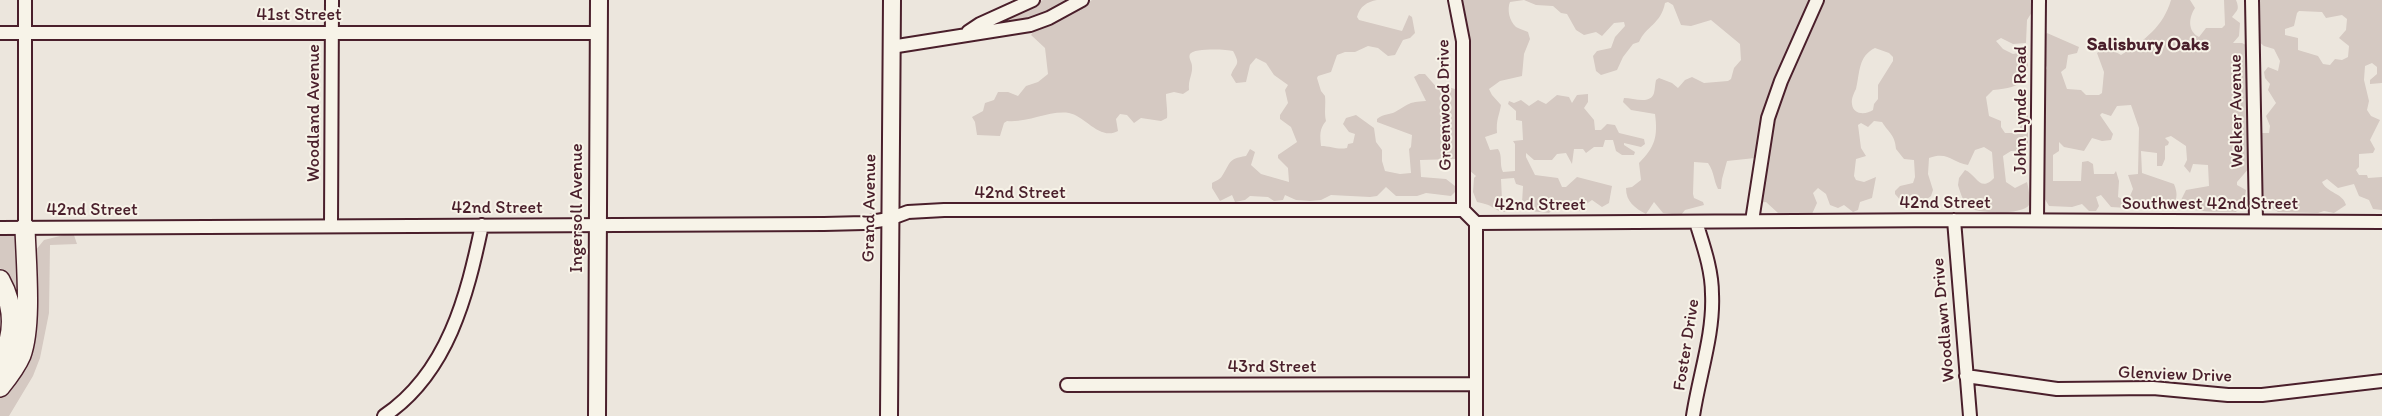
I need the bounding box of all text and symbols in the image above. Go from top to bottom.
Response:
street label: 41st Street [256,4,342,26]
district label: Salisbury Oaks [2087,34,2209,56]
street label: Greenwood Drive [1433,39,1457,171]
street label: Woodland Avenue [303,44,325,182]
street label: John Lynde Road [2010,46,2032,174]
street label: Welker Avenue [2225,54,2249,168]
street label: Ingersoll Avenue [566,143,588,273]
street label: Grand Avenue [858,153,882,263]
street label: 42nd Street [974,182,1066,204]
street label: 42nd Street [1899,192,1991,214]
street label: Southwest 42nd Street [2122,193,2298,215]
street label: 42nd Street [1494,194,1586,216]
street label: 42nd Street [451,197,543,219]
street label: 42nd Street [46,199,138,221]
street label: Woodlawn Drive [1928,257,1960,383]
street label: Foster Drive [1669,297,1705,393]
street label: 43rd Street [1227,356,1317,378]
street label: Glenview Drive [2118,362,2232,388]

